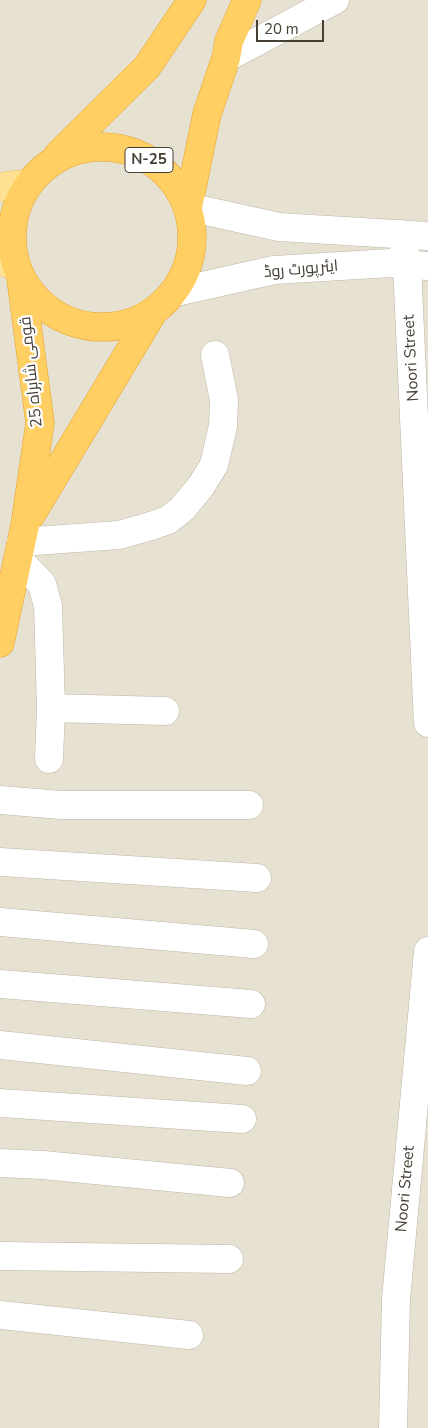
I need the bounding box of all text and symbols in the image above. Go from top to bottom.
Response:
scale bar [258,10,326,42]
text: 20 m [264,19,299,39]
road number: N-25 [125,148,173,172]
street label: ایئرپورٹ روڈ [263,257,339,283]
street label: Noori Street [400,314,424,402]
street label: قومی شاہراہ 25 [17,316,47,428]
street label: Noori Street [393,1145,419,1233]

